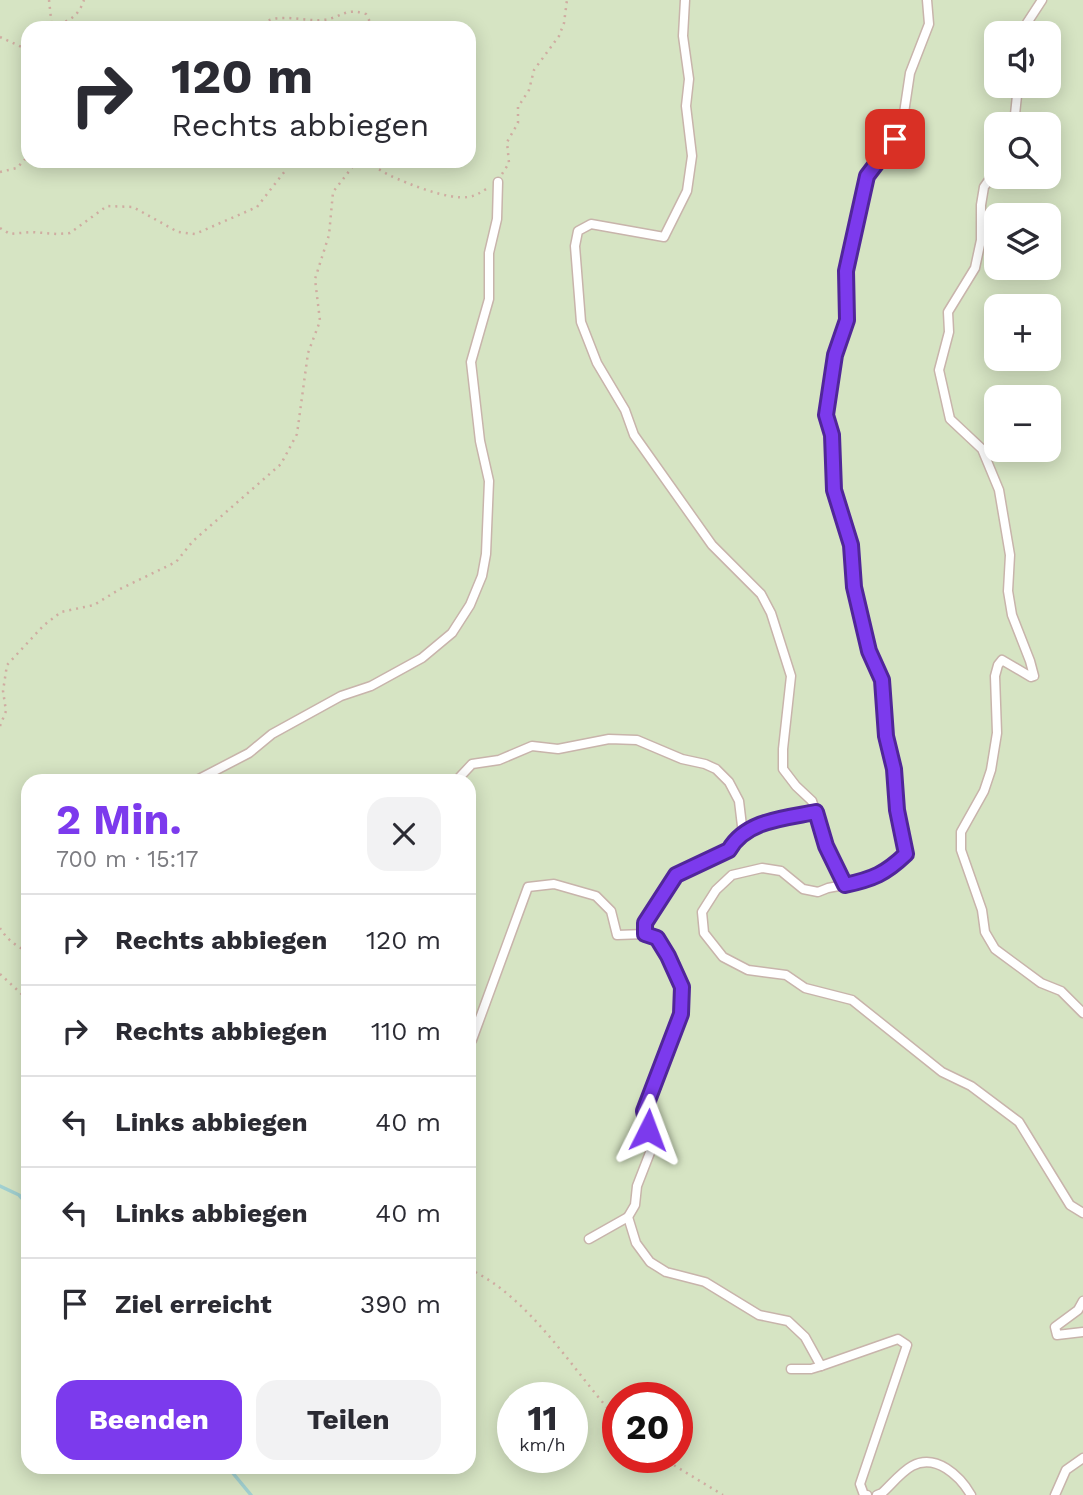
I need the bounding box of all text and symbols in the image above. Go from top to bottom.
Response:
map controls [984,21,1061,462]
button: sound [984,21,1061,98]
text: 120 m [171,47,313,105]
icon: right [56,49,147,140]
text: Rechts abbiegen [171,106,429,144]
pin [865,109,925,169]
button: search [984,112,1061,189]
icon: arrive [876,120,914,158]
button: layers [984,203,1061,280]
button: + [984,294,1061,371]
button: − [984,385,1061,462]
text: 2 Min. [56,795,182,844]
button: close [367,797,441,871]
text: 700 m · 15:17 [56,846,198,873]
icon: right [56,921,94,959]
text: Rechts abbiegen [115,925,327,955]
text: 120 m [366,925,441,955]
icon: right [56,1012,94,1050]
text: Rechts abbiegen [115,1016,327,1046]
text: 110 m [371,1016,441,1046]
position arrow [611,1093,685,1167]
icon: left [56,1103,94,1141]
text: Links abbiegen [115,1107,308,1137]
text: 40 m [375,1107,441,1137]
icon: left [56,1194,94,1232]
text: Links abbiegen [115,1198,308,1228]
text: 40 m [375,1198,441,1228]
icon: arrive [56,1285,94,1323]
text: Ziel erreicht [115,1289,272,1319]
text: 390 m [360,1289,441,1319]
button: Beenden [56,1380,242,1460]
button: Teilen [256,1380,441,1460]
speed limit sign: 20 [602,1382,693,1473]
text: 11 [527,1397,558,1439]
text: km/h [519,1434,566,1455]

